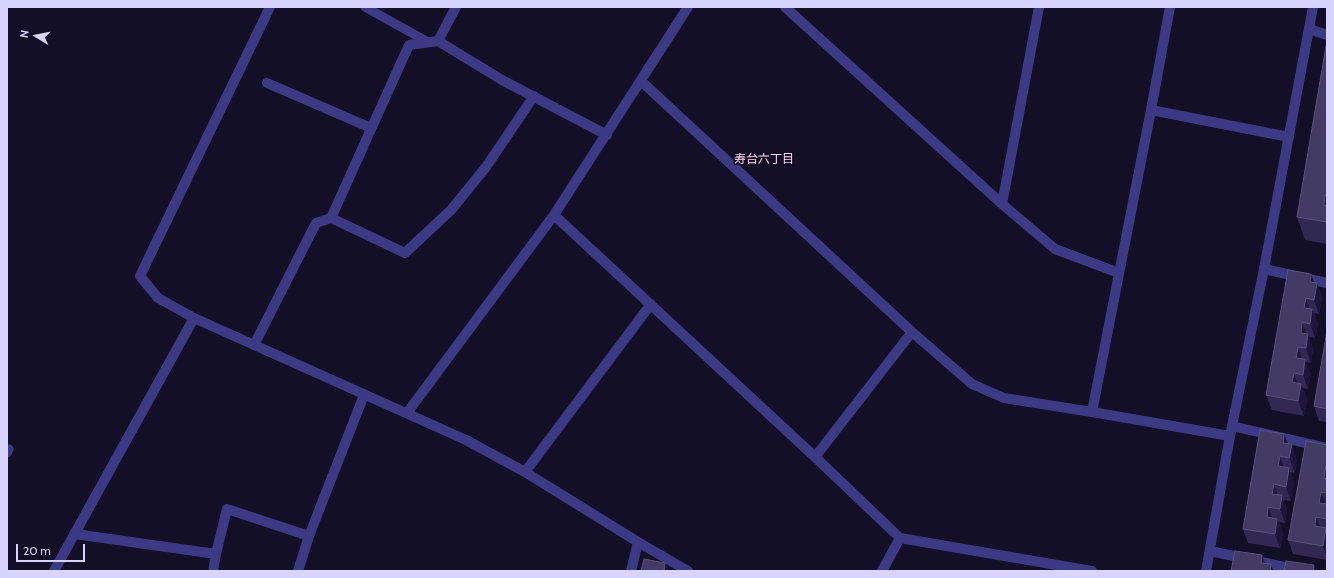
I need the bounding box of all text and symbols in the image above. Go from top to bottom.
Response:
north arrow [16,16,56,56]
text: N [17,29,32,39]
district label: 寿台六丁目 [734,152,794,166]
scale bar [18,536,87,562]
text: 20 m [23,543,51,558]

